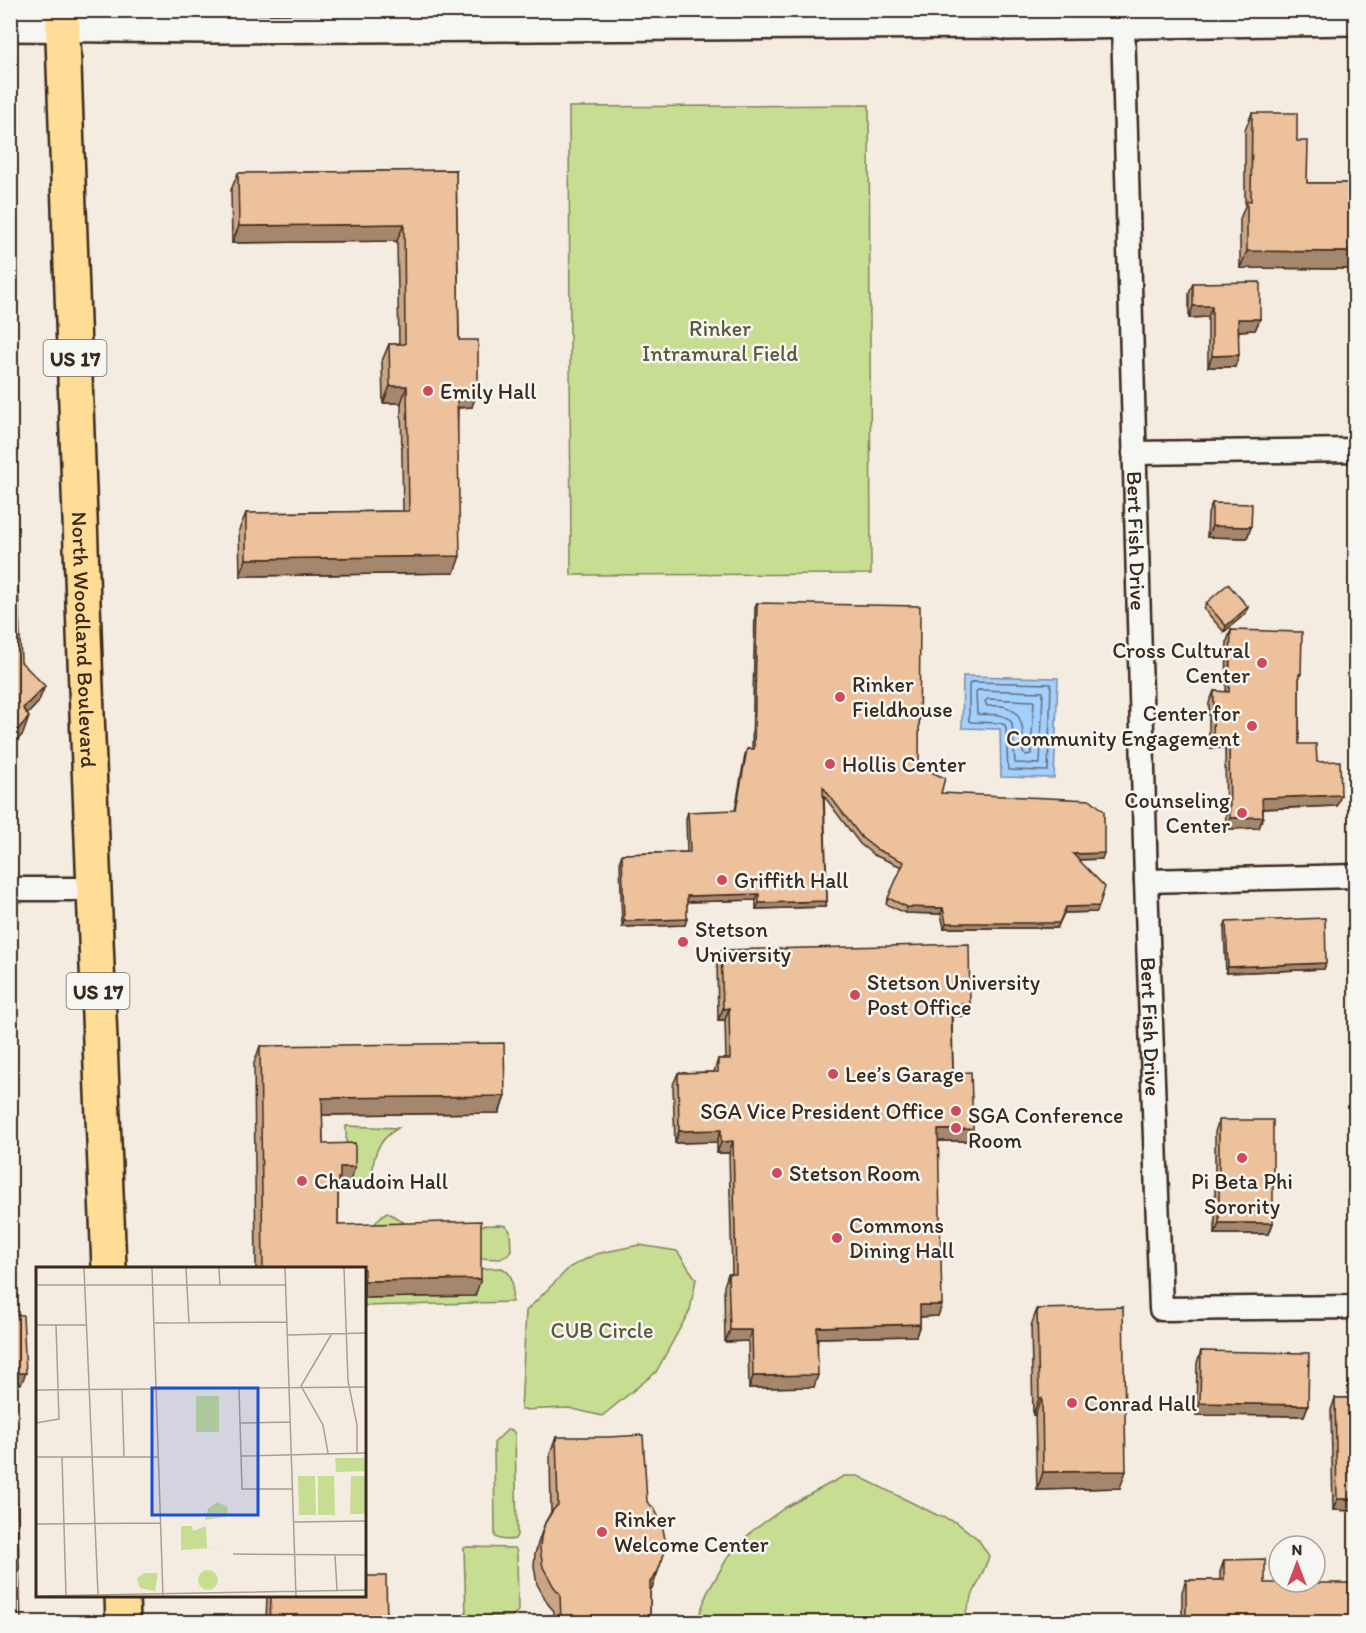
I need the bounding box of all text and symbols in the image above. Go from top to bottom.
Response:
park label: Rinker Intramural Field [642,315,798,367]
road number: US 17 [44,340,106,376]
place label: Emily Hall [440,378,536,405]
marker: Emily Hall [421,384,435,398]
street label: Bert Fish Drive [1122,471,1152,611]
street label: North Woodland Boulevard [66,511,103,768]
place label: Cross Cultural Center [1112,637,1250,689]
marker: Cross Cultural Center [1255,656,1269,670]
place label: Rinker Fieldhouse [852,671,953,723]
marker: Rinker Fieldhouse [833,690,847,704]
place label: Center for Community Engagement [1006,700,1241,752]
marker: Center for Community Engagement [1245,719,1259,733]
place label: Hollis Center [842,751,966,778]
marker: Hollis Center [823,757,837,771]
place label: Counseling Center [1124,787,1231,839]
marker: Counseling Center [1235,806,1249,820]
place label: Griffith Hall [734,867,849,894]
marker: Griffith Hall [715,873,729,887]
place label: Stetson University [695,916,792,968]
marker: Stetson University [676,935,690,949]
street label: Bert Fish Drive [1135,956,1167,1097]
place label: Stetson University Post Office [867,969,1041,1021]
road number: US 17 [66,973,130,1009]
marker: Stetson University Post Office [848,988,862,1002]
place label: Lee’s Garage [845,1061,964,1088]
marker: Lee’s Garage [826,1067,840,1081]
place label: SGA Vice President Office [700,1098,944,1125]
place label: SGA Conference Room [968,1102,1123,1154]
marker: SGA Vice President Office [949,1104,963,1118]
marker: SGA Conference Room [949,1121,963,1135]
marker: Pi Beta Phi Sorority [1235,1151,1249,1165]
place label: Stetson Room [789,1160,921,1187]
marker: Stetson Room [770,1166,784,1180]
place label: Chaudoin Hall [314,1168,448,1195]
place label: Pi Beta Phi Sorority [1191,1168,1293,1220]
marker: Chaudoin Hall [295,1174,309,1188]
place label: Commons Dining Hall [849,1212,954,1264]
marker: Commons Dining Hall [830,1231,844,1245]
inset map [36,1267,366,1597]
park label: CUB Circle [551,1317,653,1344]
place label: Conrad Hall [1084,1390,1197,1417]
marker: Conrad Hall [1065,1396,1079,1410]
place label: Rinker Welcome Center [614,1506,769,1558]
marker: Rinker Welcome Center [595,1525,609,1539]
north arrow [1267,1534,1327,1594]
text: N [1292,1540,1302,1559]

